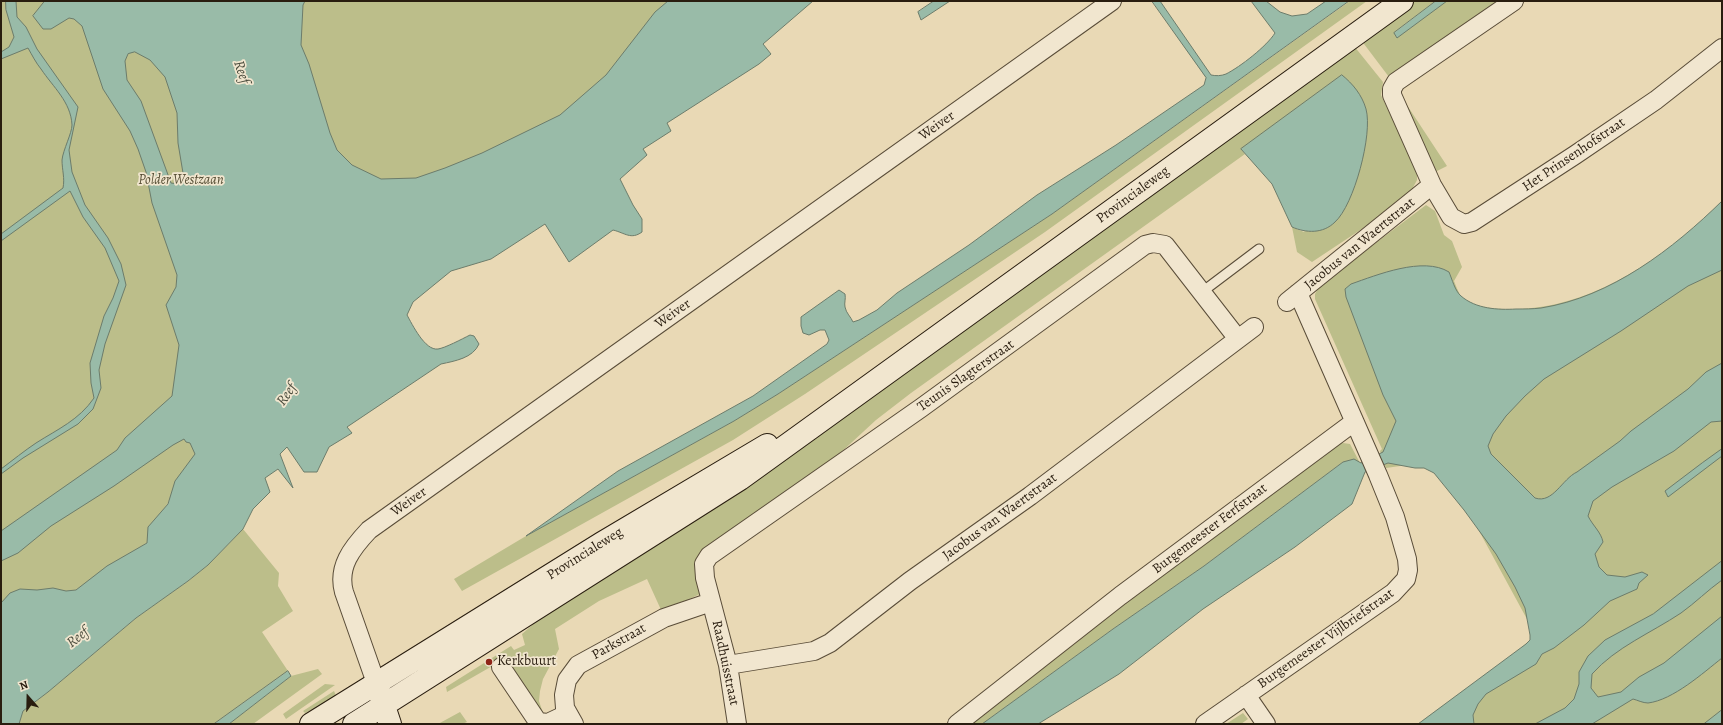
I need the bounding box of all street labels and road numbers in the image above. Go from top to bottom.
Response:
street label: Weiver [916,108,958,144]
street label: Het Prinsenhofstraat [1519,114,1629,196]
street label: Provincialeweg [1093,163,1173,227]
street label: Jacobus van Waertstraat [1301,194,1419,294]
street label: Weiver [652,296,694,332]
street label: Teunis Slagterstraat [914,336,1018,416]
street label: Jacobus van Waertstraat [940,470,1060,564]
street label: Burgemeester Ferfstraat [1149,480,1271,578]
street label: Weiver [388,484,430,520]
street label: Provincialeweg [544,524,626,584]
street label: Burgemeester Vijlbriefstraat [1255,585,1397,693]
street label: Raadhuisstraat [708,619,742,707]
street label: Parkstraat [589,620,649,664]

